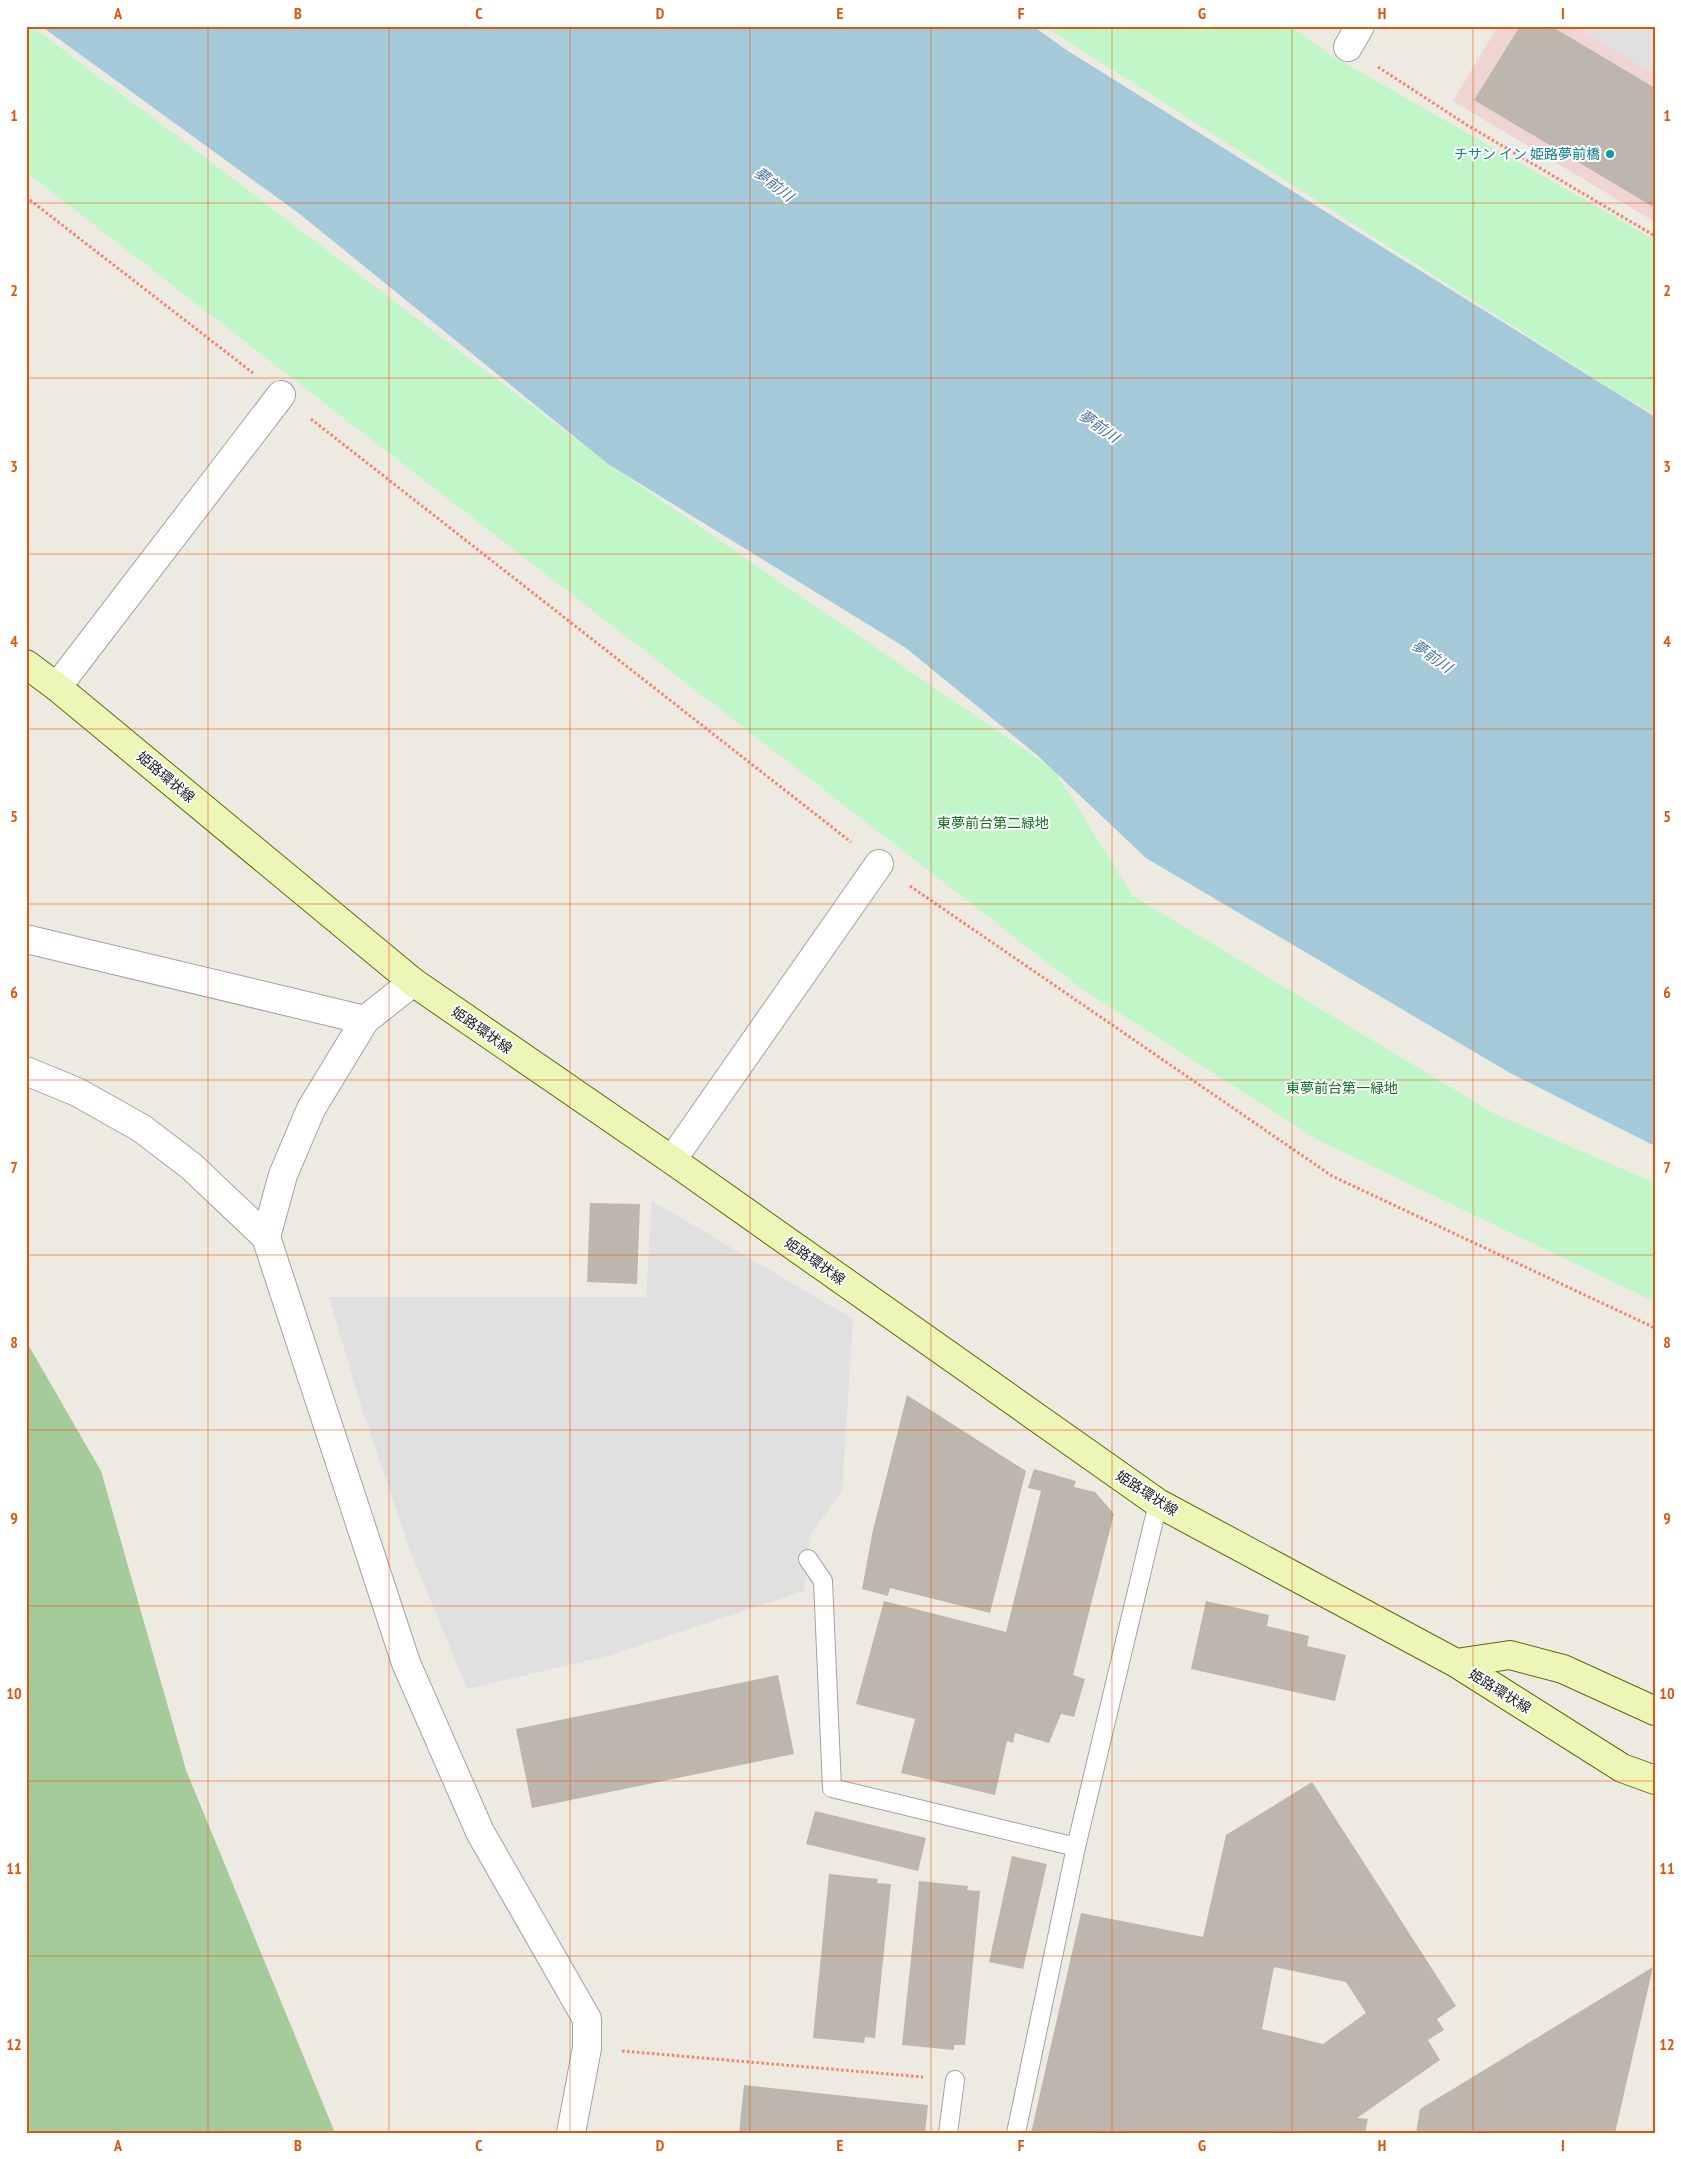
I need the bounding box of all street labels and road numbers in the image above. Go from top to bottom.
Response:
street label: 姫路環状線 [133,748,199,806]
street label: 姫路環状線 [448,1003,516,1057]
street label: 姫路環状線 [781,1234,849,1288]
street label: 姫路環状線 [1113,1466,1181,1520]
street label: 姫路環状線 [1466,1665,1534,1717]

